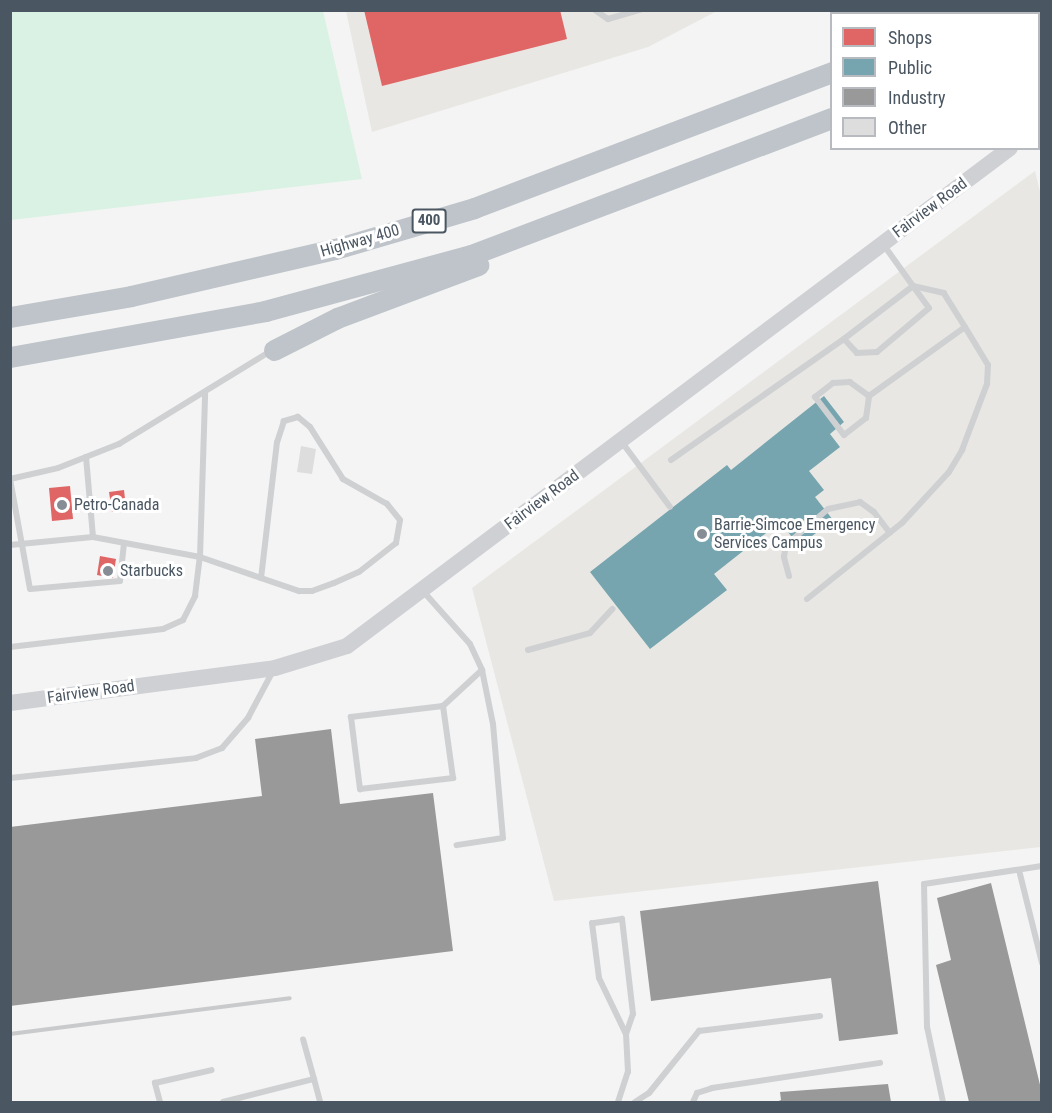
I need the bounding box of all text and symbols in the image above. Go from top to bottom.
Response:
legend [830,12,1040,150]
text: Shops [888,27,932,48]
text: Public [888,57,932,78]
text: Industry [888,87,946,108]
text: Other [888,117,927,138]
street label: Fairview Road [889,174,971,242]
road number: 400 [411,209,447,233]
street label: Highway 400 [318,221,402,261]
street label: Fairview Road [501,466,583,534]
place label: Petro-Canada [74,495,159,515]
marker: Petro-Canada [55,498,69,512]
place label: Barrie-Simcoe Emergency Services Campus [714,515,875,553]
marker: Barrie-Simcoe Emergency Services Campus [695,527,709,541]
place label: Starbucks [120,561,183,581]
marker: Starbucks [101,564,115,578]
street label: Fairview Road [46,676,136,708]

